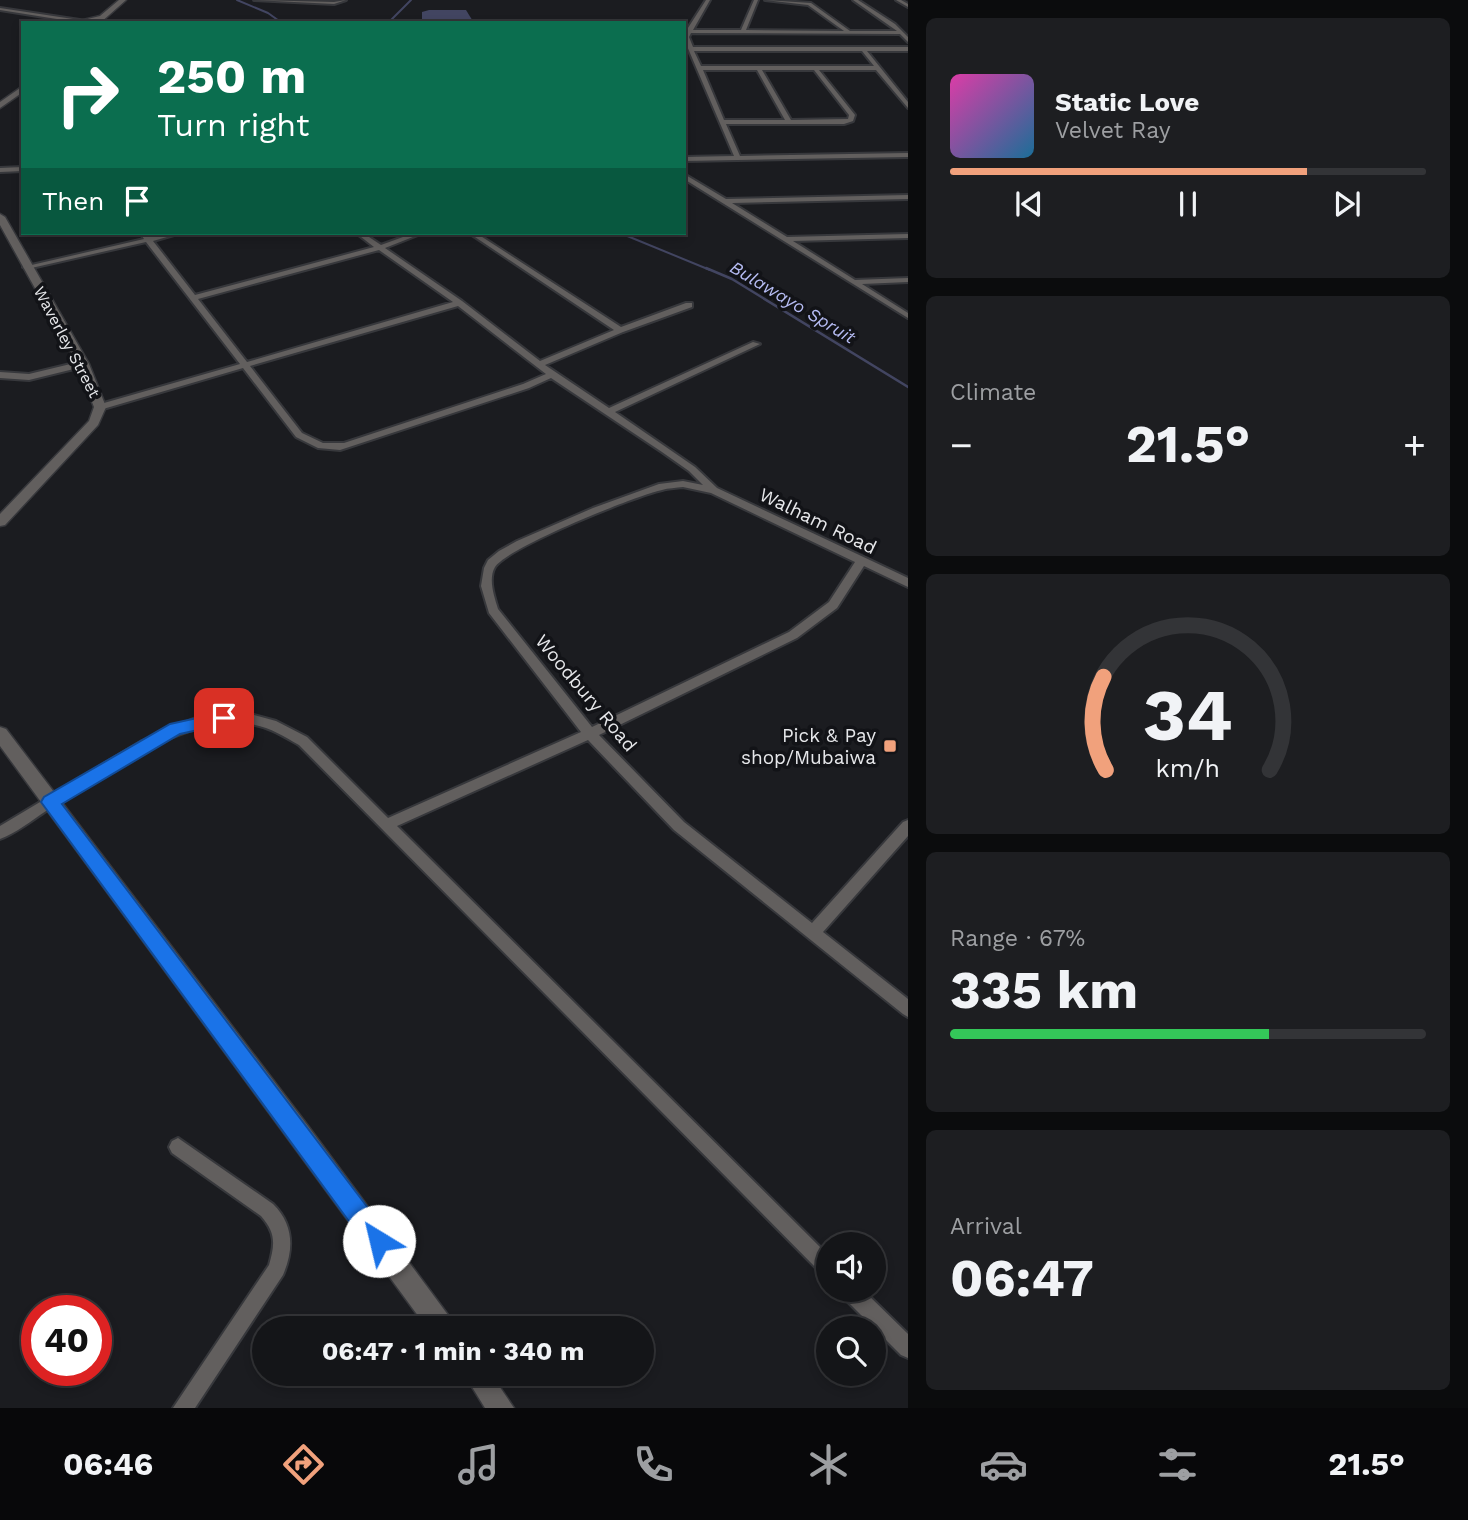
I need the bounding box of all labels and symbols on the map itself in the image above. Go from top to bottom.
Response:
water label: Bulawayo Spruit [726,256,860,348]
street label: Waverley Street [30,283,104,401]
street label: Walham Road [756,483,880,559]
street label: Woodbury Road [530,630,642,756]
pin [194,688,254,748]
place label: Pick & Pay shop/Mubaiwa [741,724,876,769]
marker: Pick & Pay shop/Mubaiwa [882,738,898,754]
position arrow [342,1204,416,1278]
speed limit sign: 40 [21,1295,112,1386]

